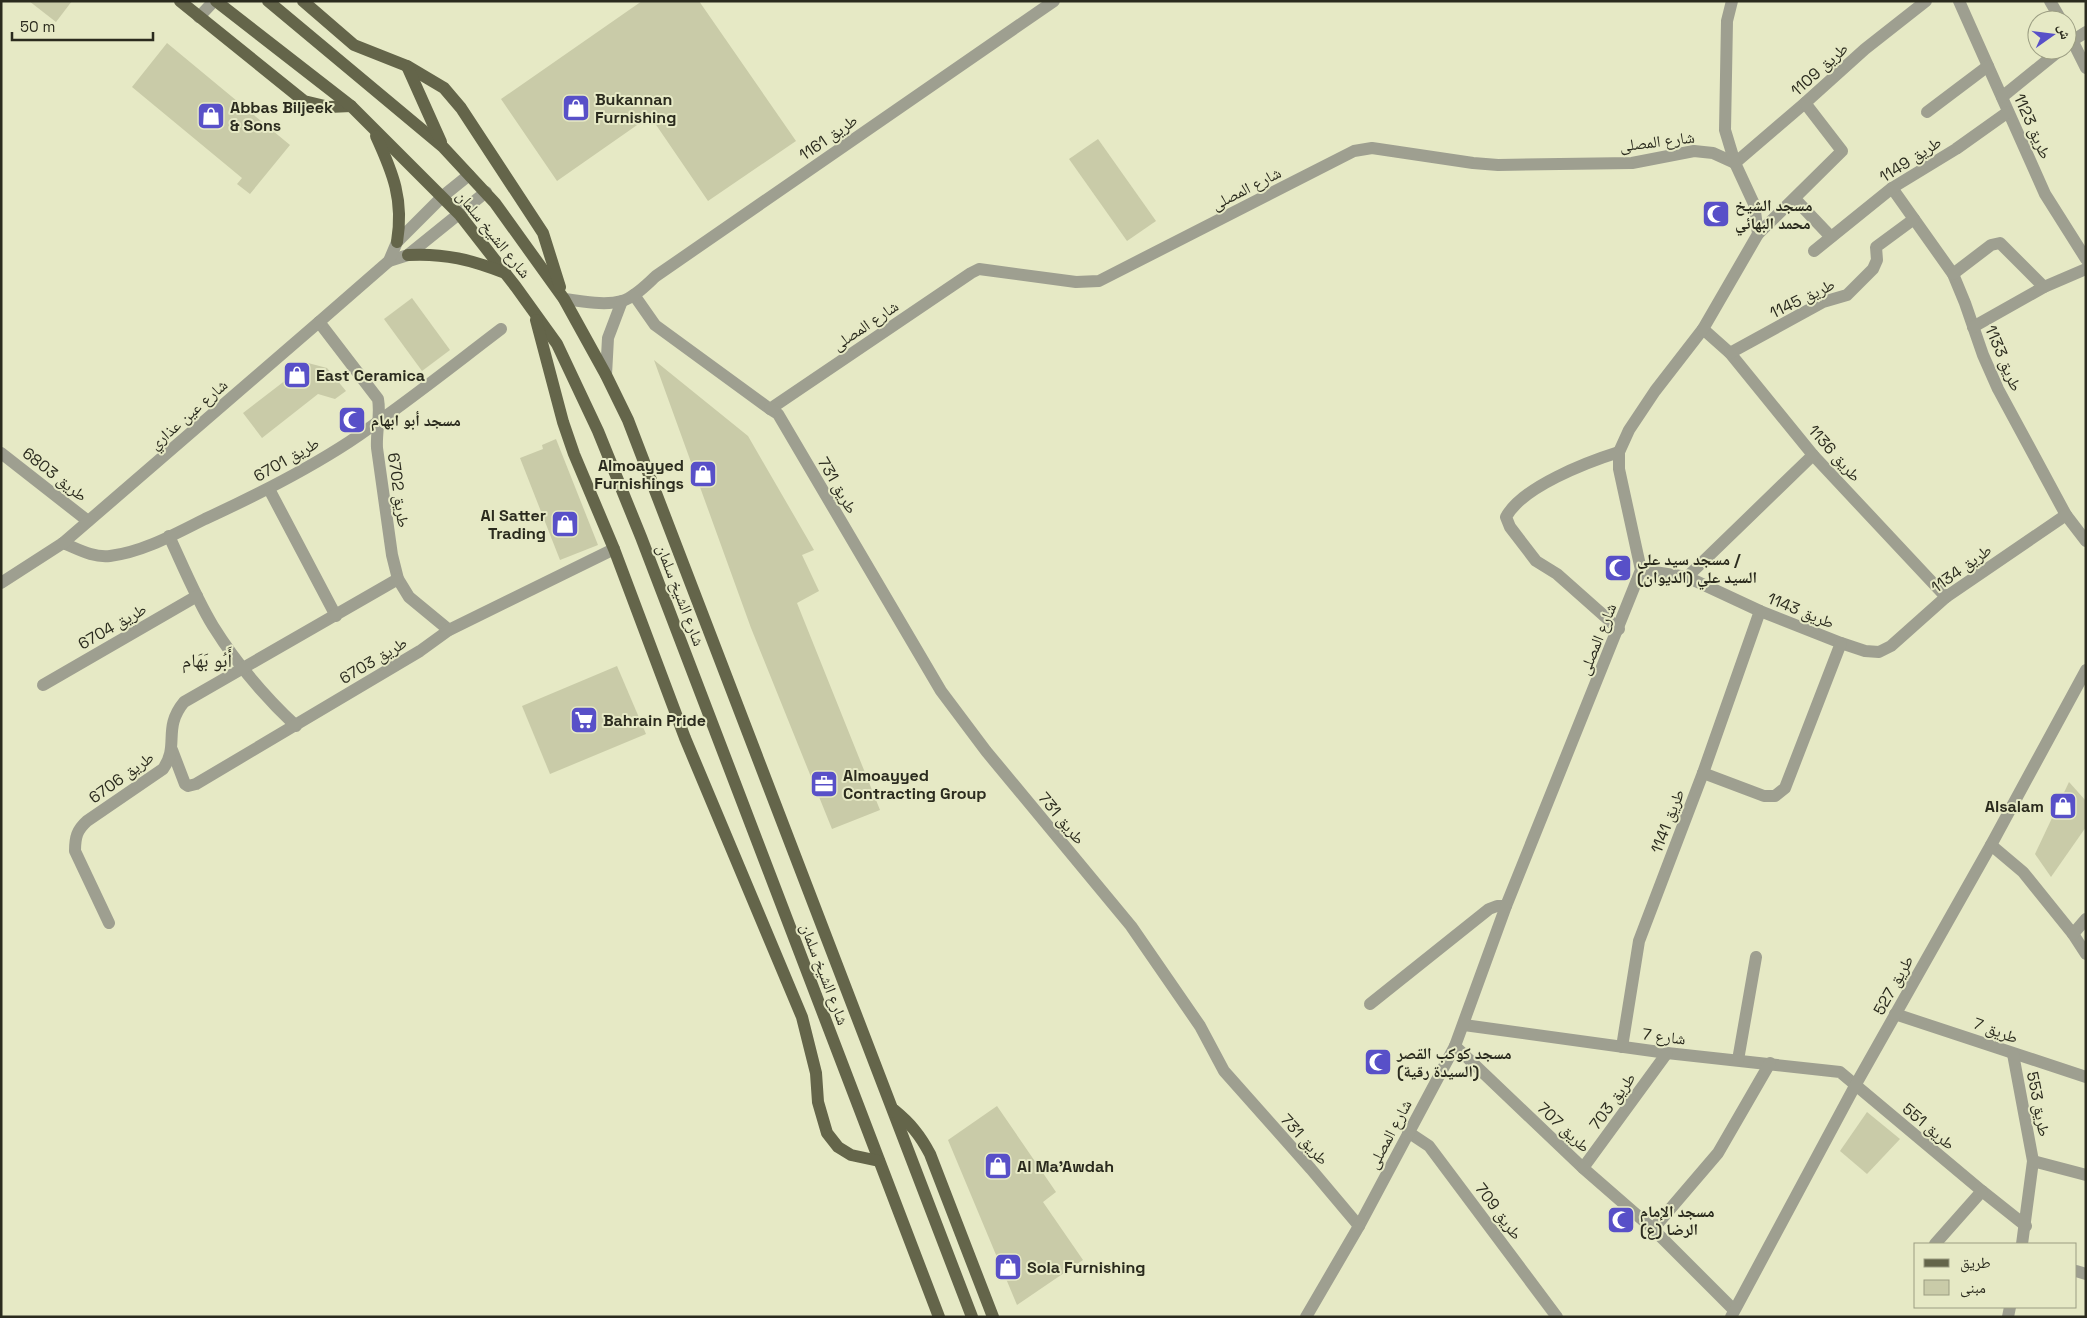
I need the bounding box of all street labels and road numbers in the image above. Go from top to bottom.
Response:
street label: طريق 1109 [1786,38,1852,101]
street label: طريق 1123 [2009,90,2056,162]
street label: طريق 1161 [795,110,862,165]
street label: شارع المصلى [1618,126,1696,157]
street label: طريق 1149 [1875,132,1945,187]
street label: شارع المصلى [1208,162,1285,215]
street label: شارع الشيخ سلمان [452,186,536,283]
street label: طريق 1145 [1766,274,1838,323]
street label: شارع المصلى [828,296,903,355]
street label: طريق 1133 [1980,322,2027,394]
street label: شارع عين عذاري [145,375,233,456]
street label: طريق 1136 [1803,420,1866,486]
street label: طريق 6701 [250,432,323,487]
street label: طريق 6803 [18,443,91,506]
street label: طريق 6702 [383,451,414,529]
street label: طريق 731 [813,453,862,517]
street label: طريق 1134 [1927,539,1996,597]
street label: شارع الشيخ سلمان [651,541,710,649]
street label: طريق 1143 [1764,588,1837,633]
street label: طريق 6704 [74,598,150,654]
street label: شارع المصلى [1574,600,1621,678]
street label: طريق 6703 [336,632,411,689]
street label: طريق 6706 [85,747,158,808]
street label: طريق 1141 [1646,786,1689,856]
street label: طريق 731 [1034,788,1090,849]
street label: شارع الشيخ سلمان [795,920,854,1028]
street label: طريق 527 [1869,952,1918,1019]
street label: طريق 7 [1971,1013,2021,1048]
street label: شارع 7 [1641,1023,1687,1050]
street label: طريق 703 [1585,1069,1640,1134]
street label: طريق 553 [2022,1070,2055,1138]
street label: شارع المصلى [1362,1096,1416,1173]
street label: طريق 707 [1533,1098,1595,1157]
street label: طريق 551 [1898,1098,1959,1155]
street label: طريق 731 [1276,1109,1333,1169]
street label: طريق 709 [1470,1179,1527,1244]

